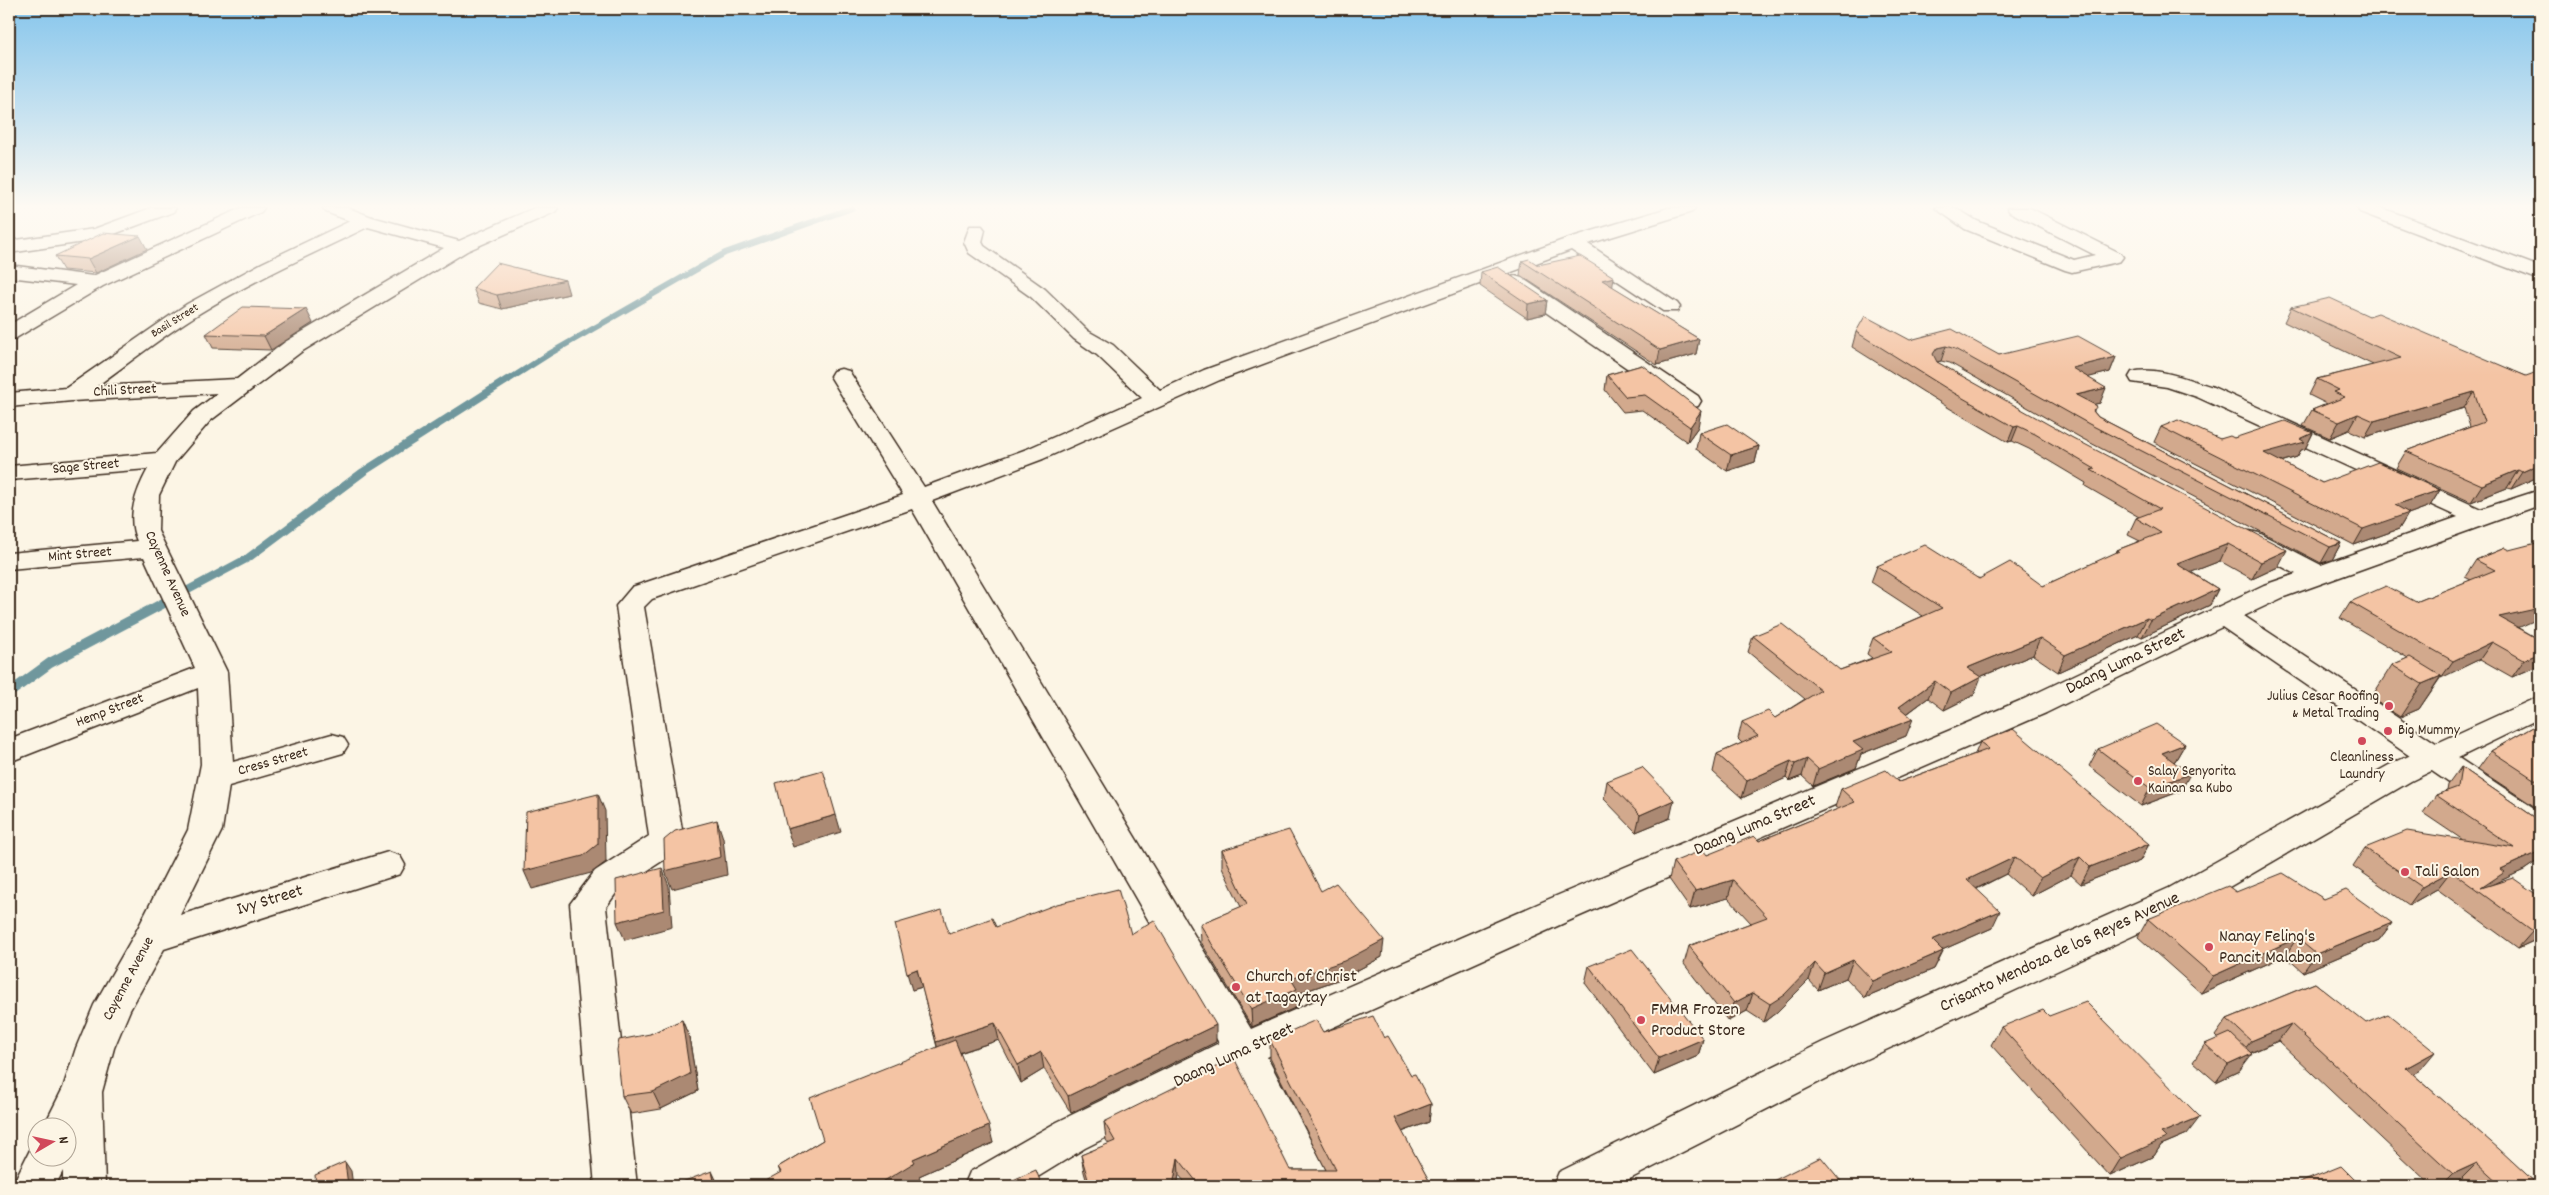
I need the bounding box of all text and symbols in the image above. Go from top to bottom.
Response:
street label: Basil Street [148,299,203,342]
street label: Chili Street [93,378,158,404]
street label: Sage Street [52,453,121,481]
street label: Cayenne Avenue [138,527,196,621]
street label: Mint Street [47,541,113,569]
street label: Daang Luma Street [2062,622,2190,702]
place label: Julius Cesar Roofing & Metal Trading [2267,686,2379,725]
street label: Hemp Street [73,688,148,734]
marker: Julius Cesar Roofing & Metal Trading [2383,700,2395,712]
place label: Big Mummy [2398,720,2461,742]
marker: Big Mummy [2382,725,2394,737]
marker: Cleanliness Laundry [2356,735,2368,747]
street label: Cress Street [235,741,311,783]
place label: Cleanliness Laundry [2330,747,2394,786]
place label: Salay Senyorita Kainan sa Kubo [2148,761,2237,800]
marker: Salay Senyorita Kainan sa Kubo [2132,775,2144,787]
street label: Daang Luma Street [1690,789,1820,863]
place label: Tali Salon [2415,860,2479,885]
marker: Tali Salon [2399,866,2411,878]
street label: Ivy Street [234,879,307,923]
street label: Crisanto Mendoza de los Reyes Avenue [1936,886,2184,1020]
place label: Nanay Feling's Pancit Malabon [2219,925,2321,971]
street label: Cayenne Avenue [98,933,161,1025]
marker: Nanay Feling's Pancit Malabon [2203,941,2215,953]
place label: Church of Christ at Tagaytay [1246,965,1357,1011]
marker: Church of Christ at Tagaytay [1230,981,1242,993]
place label: FMMR Frozen Product Store [1651,998,1745,1044]
marker: FMMR Frozen Product Store [1635,1014,1647,1026]
street label: Daang Luma Street [1170,1017,1299,1095]
north arrow [28,1118,78,1168]
text: N [52,1135,73,1145]

